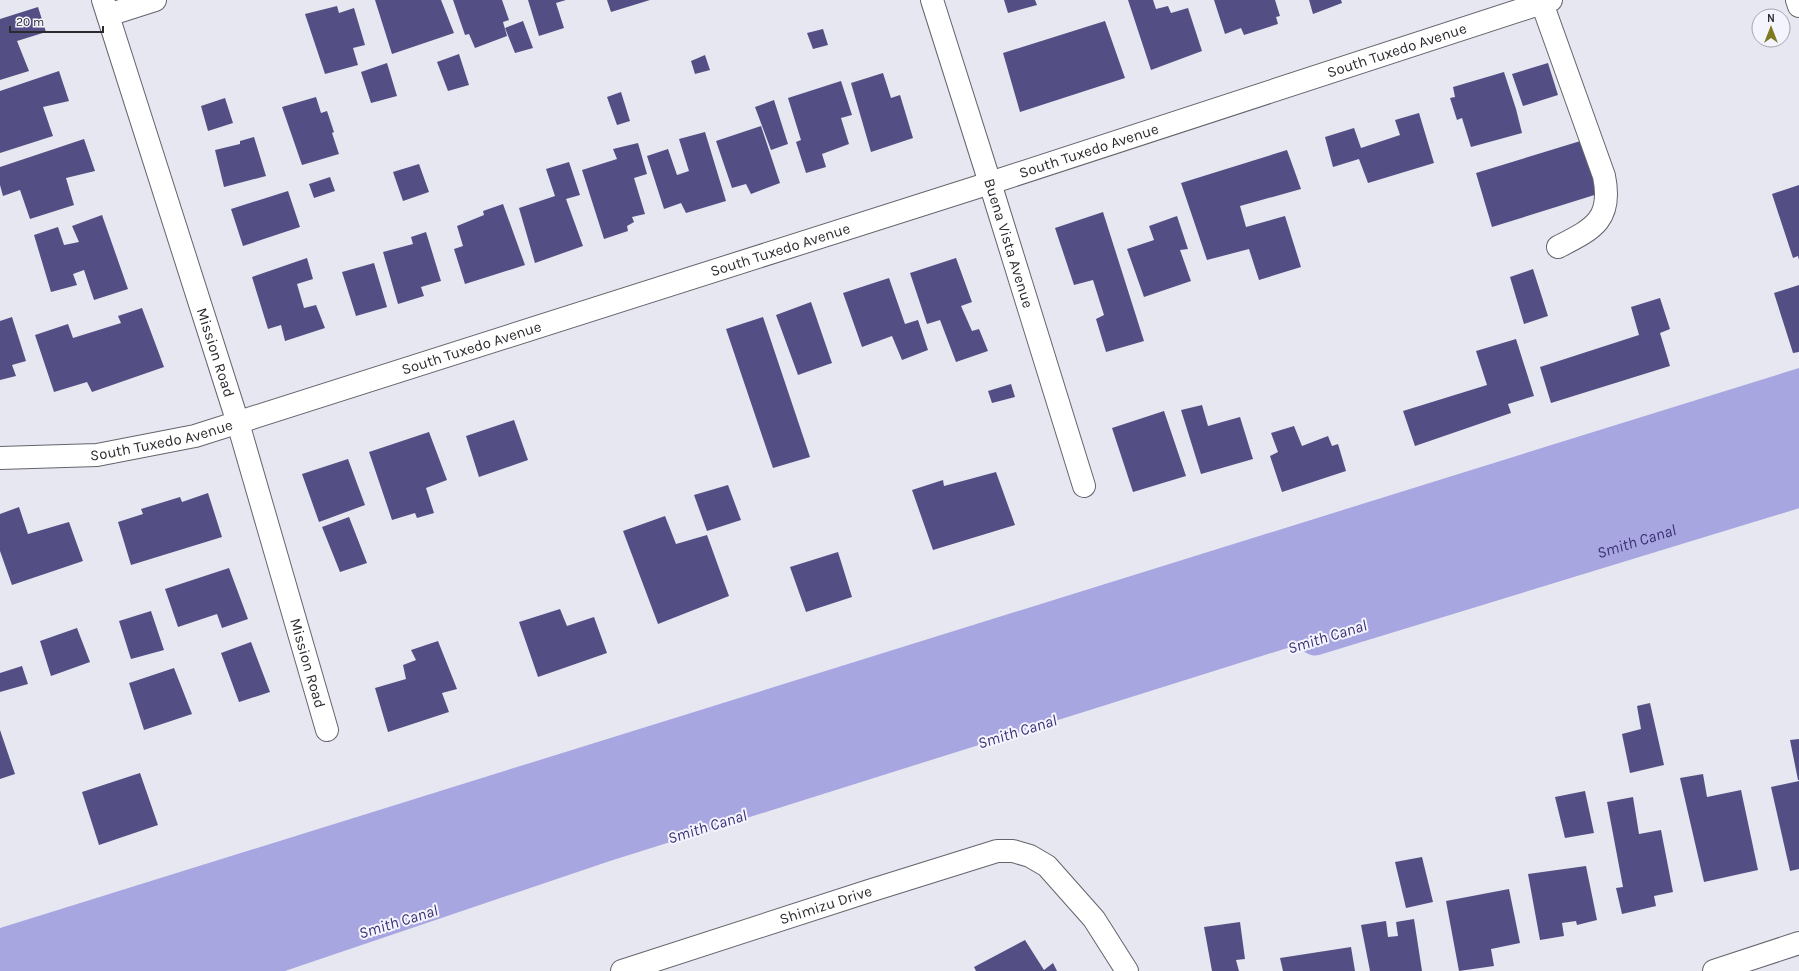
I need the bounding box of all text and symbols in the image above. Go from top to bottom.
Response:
scale bar [10,8,103,34]
north arrow [1751,8,1791,48]
text: N [1767,12,1775,25]
text: 20 m [16,15,44,29]
street label: South Tuxedo Avenue [1325,19,1469,81]
street label: South Tuxedo Avenue [1017,120,1161,182]
street label: Buena Vista Avenue [980,176,1037,310]
street label: South Tuxedo Avenue [708,219,852,280]
street label: Mission Road [193,306,238,399]
street label: South Tuxedo Avenue [399,317,544,379]
street label: South Tuxedo Avenue [90,416,235,464]
water label: Smith Canal [1595,520,1678,562]
water label: Smith Canal [1285,615,1369,658]
street label: Mission Road [286,616,329,710]
water label: Smith Canal [975,710,1059,753]
water label: Smith Canal [665,805,749,848]
street label: Shimizu Drive [777,882,874,928]
water label: Smith Canal [356,900,440,943]

